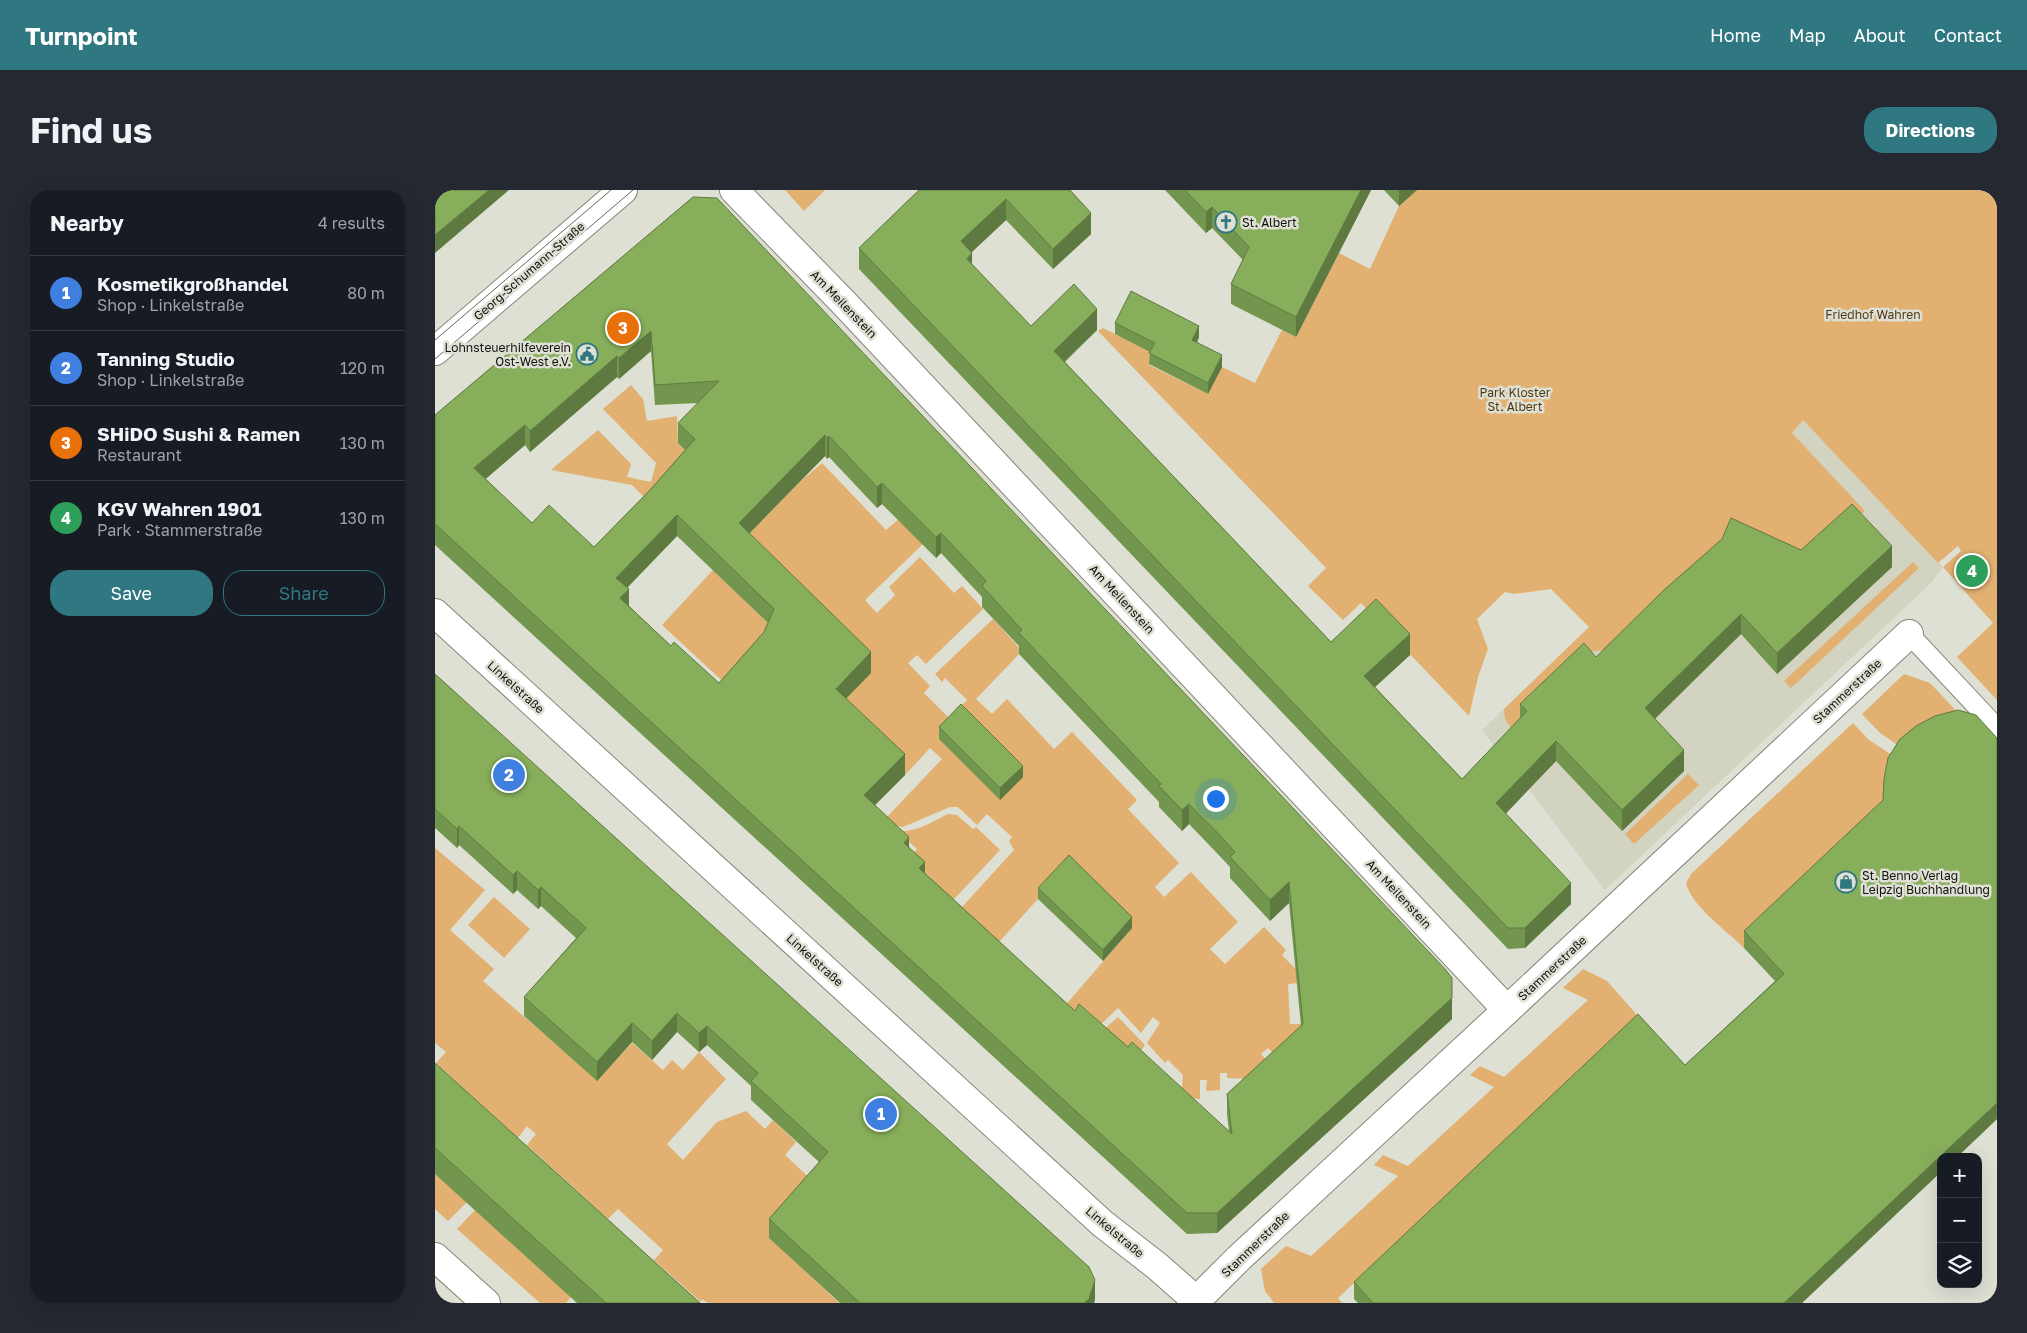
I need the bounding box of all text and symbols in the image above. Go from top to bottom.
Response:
text: Turnpoint [25,21,138,50]
text: Home [1710,24,1761,46]
text: Map [1789,24,1826,46]
text: About [1854,24,1906,46]
text: Contact [1934,24,2002,46]
button: Directions [1864,107,1997,153]
text: Find us [30,109,152,151]
text: Nearby [50,210,124,236]
church icon: St. Albert [1214,210,1238,234]
text: 4 results [318,213,385,233]
place label: St. Albert [1242,215,1297,230]
street label: Georg-Schumann-Straße [470,219,588,323]
street label: Am Meilenstein [808,267,880,341]
text: Kosmetikgroßhandel [97,272,288,295]
text: 1 [62,283,70,303]
text: 80 m [347,283,385,303]
text: Shop · Linkelstraße [97,295,244,315]
park label: Friedhof Wahren [1825,307,1921,322]
pin: 3 [607,309,639,347]
place label: Lohnsteuerhilfeverein Ost-West e.V. [445,340,571,369]
public building icon: Lohnsteuerhilfeverein Ost-West e.V. [575,342,599,366]
text: Tanning Studio [97,347,235,370]
text: 2 [61,358,71,378]
text: 120 m [340,358,385,378]
text: Shop · Linkelstraße [97,370,244,390]
park label: Park Kloster St. Albert [1480,385,1551,414]
text: SHiDO Sushi & Ramen [97,422,300,445]
text: 3 [61,433,71,453]
text: 130 m [340,433,385,453]
text: Restaurant [97,445,182,465]
text: KGV Wahren 1901 [97,497,261,520]
text: 4 [61,508,71,528]
text: 130 m [340,508,385,528]
text: Park · Stammerstraße [97,520,262,540]
pin: 4 [1956,552,1988,590]
street label: Am Meilenstein [1086,561,1158,637]
button: Save [50,570,213,616]
button: Share [223,570,385,616]
street label: Stammerstraße [1810,655,1884,727]
street label: Linkelstraße [485,658,548,716]
pin: 2 [493,756,525,794]
your location [1203,786,1229,812]
street label: Am Meilenstein [1363,856,1435,932]
place label: St. Benno Verlag Leipzig Buchhandlung [1862,868,1990,897]
shop icon: St. Benno Verlag Leipzig Buchhandlung [1834,870,1858,894]
street label: Linkelstraße [784,931,847,989]
street label: Stammerstraße [1515,932,1589,1004]
pin: 1 [865,1095,897,1133]
map controls [1937,1153,1982,1288]
button: + [1937,1153,1982,1198]
button: − [1937,1198,1982,1243]
street label: Linkelstraße [1083,1203,1147,1261]
street label: Stammerstraße [1218,1208,1292,1280]
button: layers [1937,1243,1982,1288]

